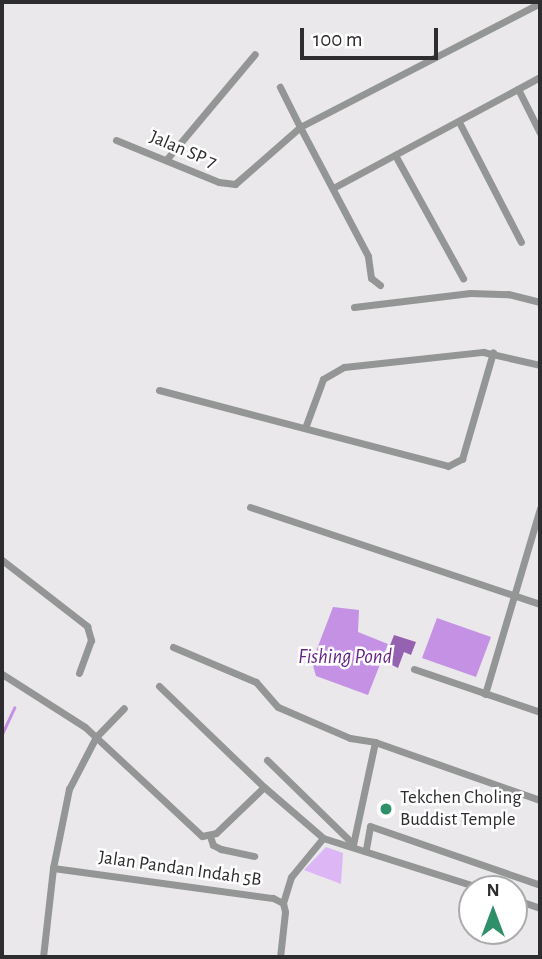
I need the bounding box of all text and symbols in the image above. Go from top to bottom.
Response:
scale bar [304,14,442,58]
text: 100 m [313,29,363,50]
street label: Jalan SP 7 [146,126,220,174]
water label: Fishing Pond [298,644,392,670]
place label: Tekchen Choling Buddist Temple [400,787,522,831]
marker: Tekchen Choling Buddist Temple [378,801,394,817]
street label: Jalan Pandan Indah 5B [97,846,263,892]
north arrow [458,875,528,945]
text: N [486,881,500,900]

